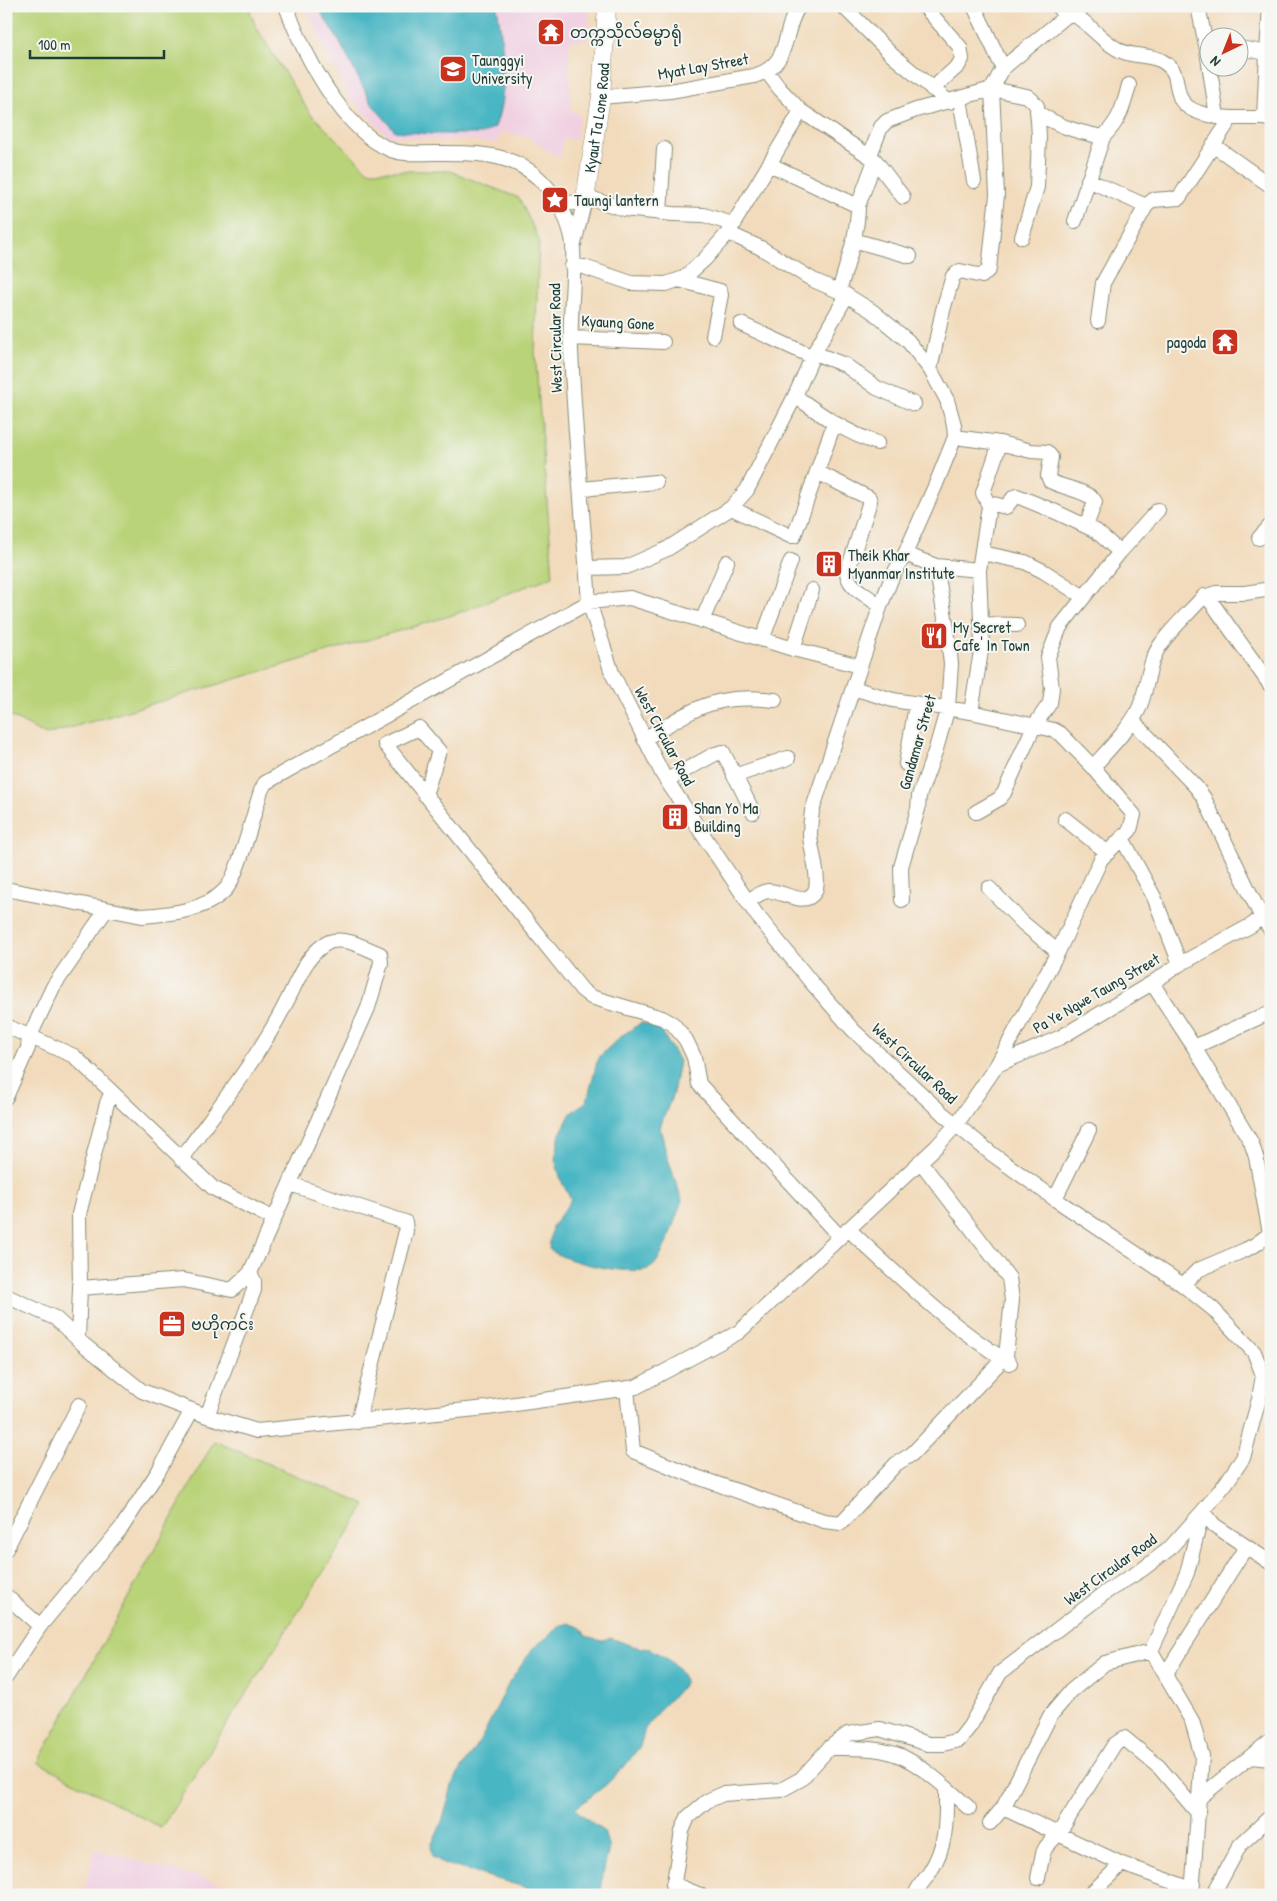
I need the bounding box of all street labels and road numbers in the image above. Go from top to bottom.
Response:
street label: Myat Lay Street [656,47,751,85]
street label: Kyaut Ta Lone Road [578,62,614,174]
street label: West Circular Road [543,283,567,393]
street label: Kyaung Gone [581,309,656,335]
street label: West Circular Road [630,683,700,789]
street label: Gandamar Street [893,691,941,792]
street label: Pa Ye Ngwe Taung Street [1028,947,1164,1038]
street label: West Circular Road [868,1018,962,1108]
street label: West Circular Road [1059,1528,1161,1610]

